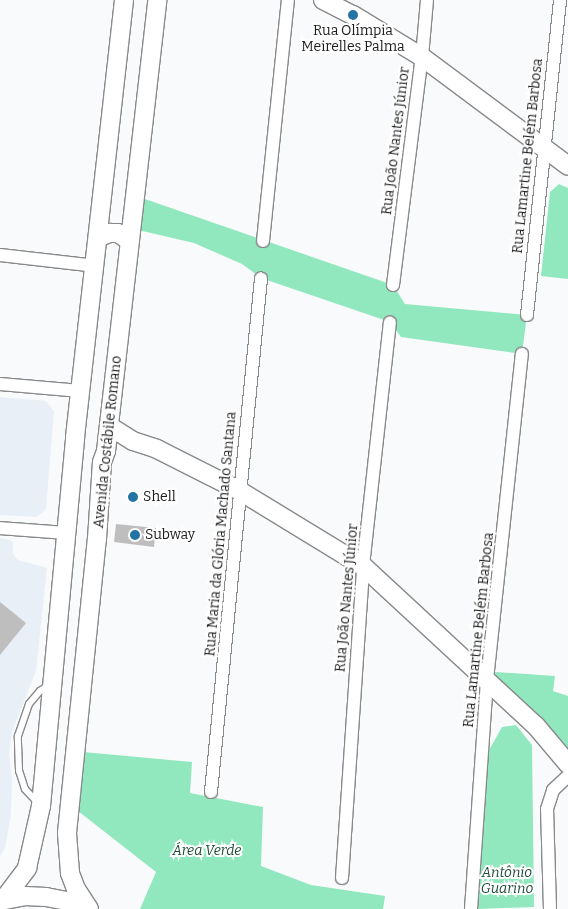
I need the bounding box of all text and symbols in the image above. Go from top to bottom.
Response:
marker: Rua Olímpia Meirelles Palma [347,9,359,21]
place label: Rua Olímpia Meirelles Palma [301,23,405,56]
street label: Rua Lamartine Belém Barbosa [509,58,547,254]
street label: Rua João Nantes Júnior [379,66,413,216]
street label: Avenida Costábile Romano [91,355,125,529]
street label: Rua Maria da Glória Machado Santana [202,411,240,657]
place label: Shell [143,489,176,505]
marker: Shell [127,491,139,503]
street label: Rua João Nantes Júnior [332,523,362,673]
place label: Subway [145,527,195,543]
marker: Subway [129,529,141,541]
street label: Rua Lamartine Belém Barbosa [460,532,498,728]
park label: Área Verde [173,843,241,859]
park label: Antônio Guarino [481,865,533,898]

